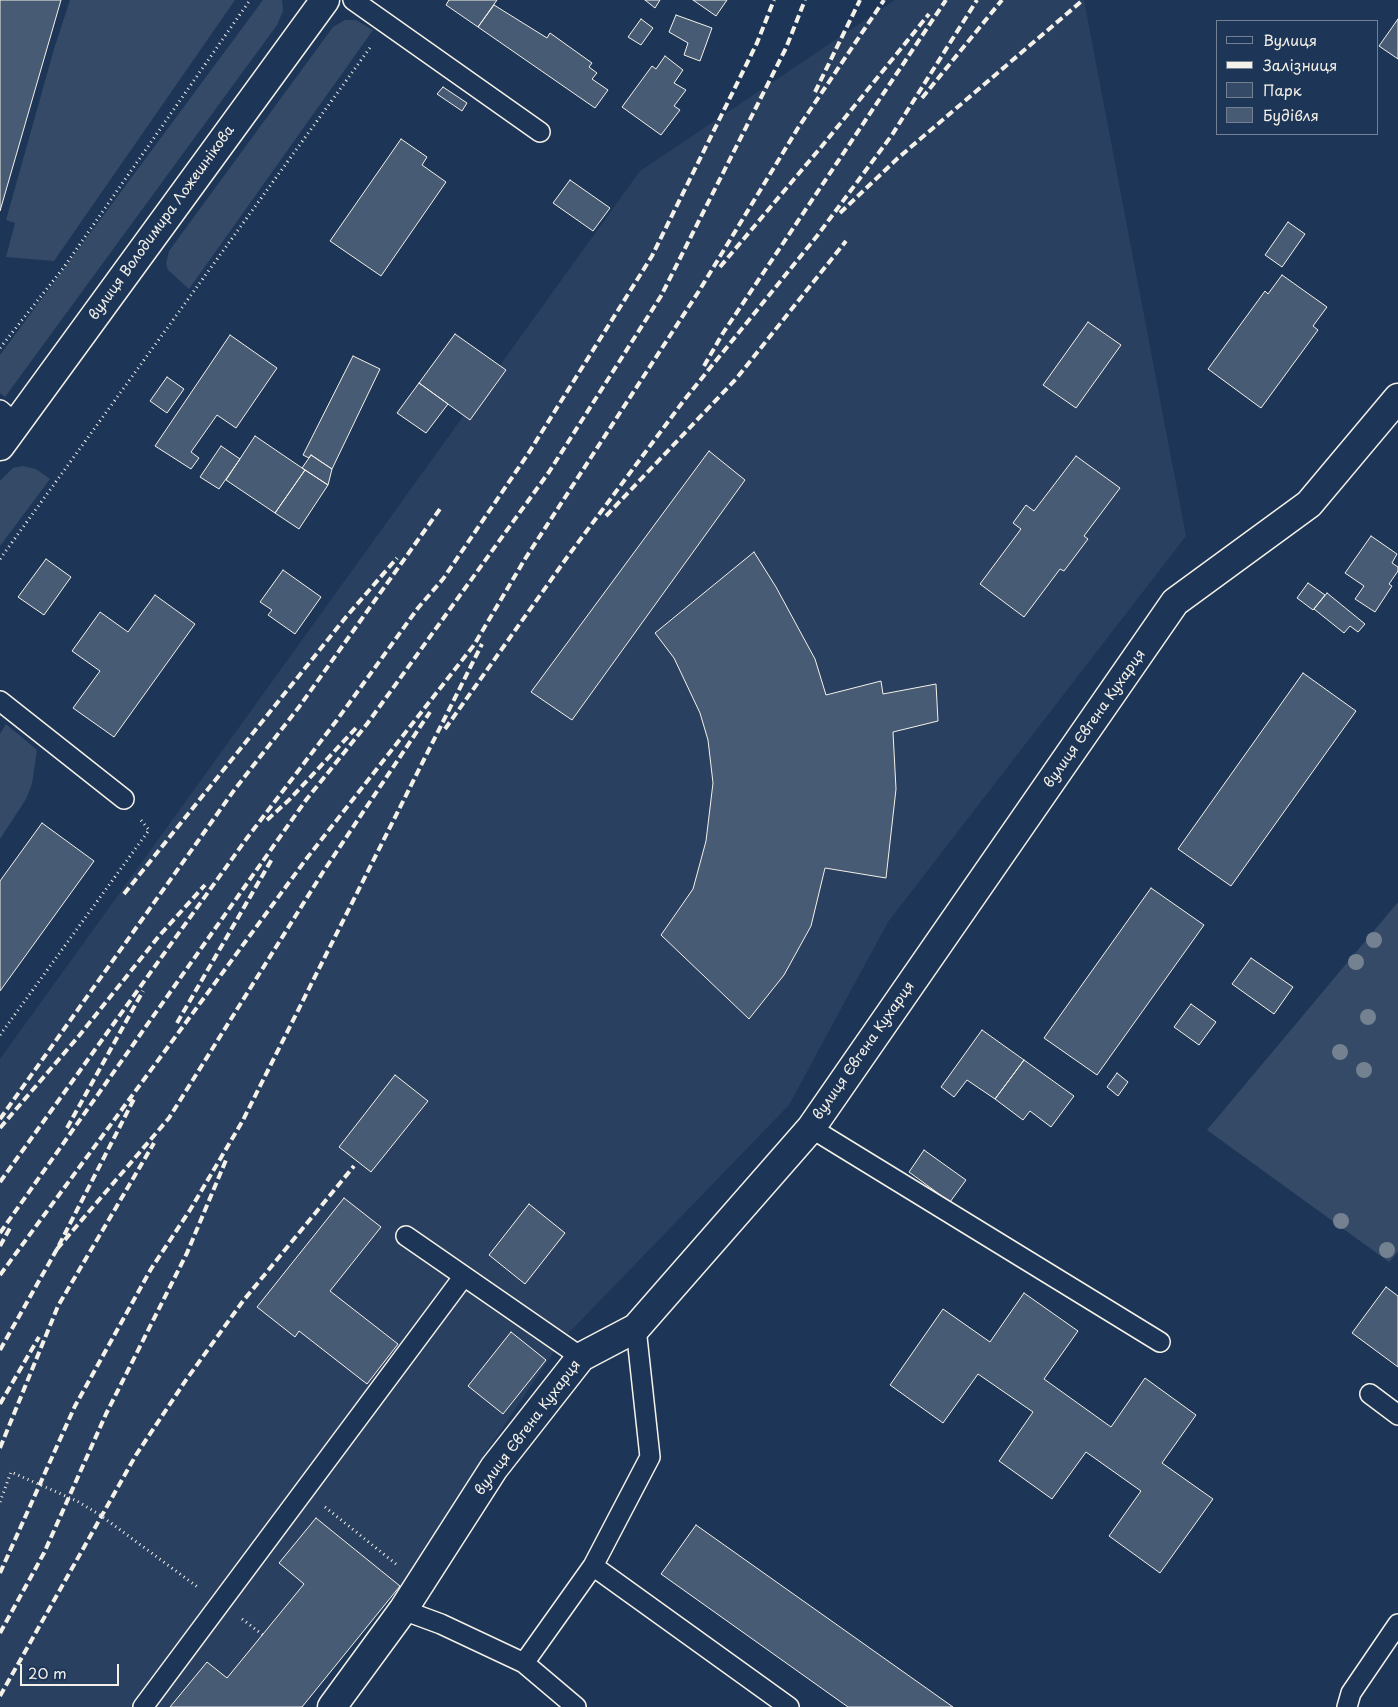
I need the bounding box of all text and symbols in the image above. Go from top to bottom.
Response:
legend [1216,20,1378,135]
text: Вулиця [1263,28,1317,51]
text: Залізниця [1263,53,1337,76]
text: Парк [1263,78,1302,101]
text: Будівля [1263,103,1319,126]
street label: вулиця Володимира Ложешнікова [86,122,238,324]
street label: вулиця Євгена Кухарця [1041,647,1149,791]
street label: вулиця Євгена Кухарця [810,979,918,1123]
street label: вулиця Євгена Кухарця [472,1357,584,1499]
scale bar [22,1654,121,1686]
text: 20 m [28,1661,67,1684]

